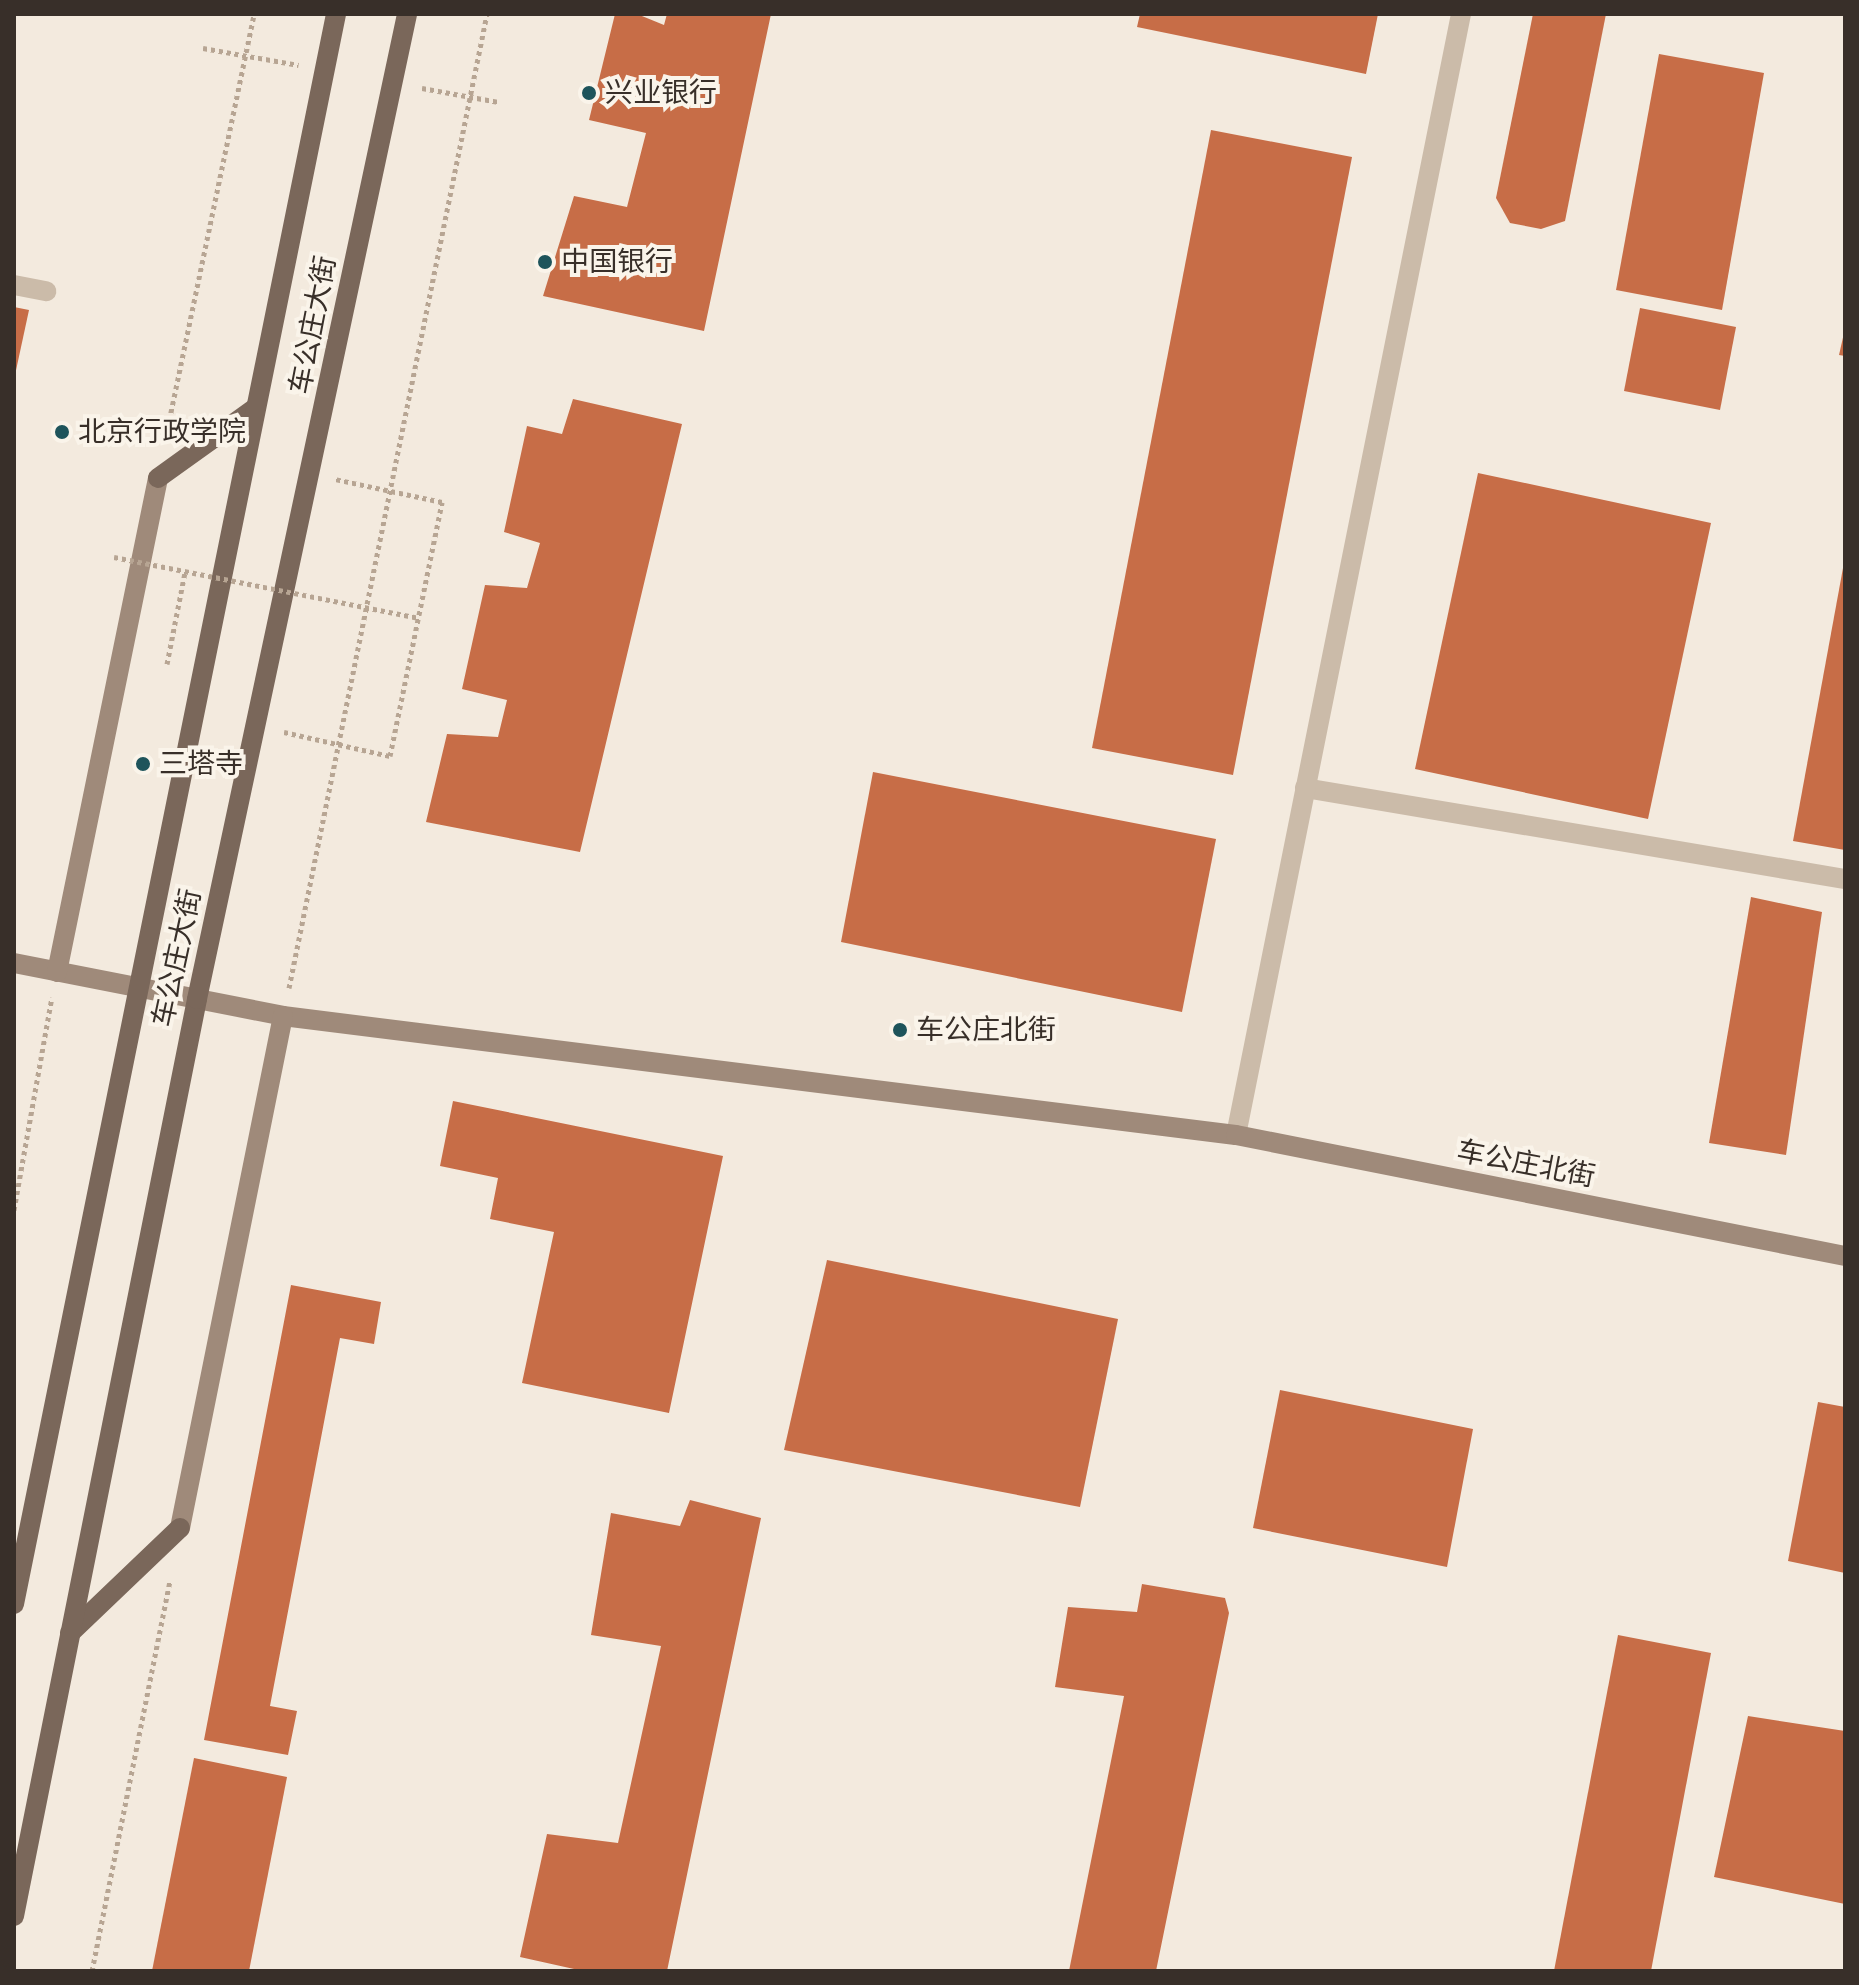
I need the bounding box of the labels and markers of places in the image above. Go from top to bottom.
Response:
place label: 兴业银行 [605,76,717,110]
marker: 兴业银行 [580,84,598,102]
place label: 中国银行 [561,245,673,279]
marker: 中国银行 [536,253,554,271]
place label: 北京行政学院 [78,415,246,449]
marker: 北京行政学院 [53,423,71,441]
place label: 三塔寺 [159,747,243,781]
marker: 三塔寺 [134,755,152,773]
place label: 车公庄北街 [916,1013,1056,1047]
marker: 车公庄北街 [891,1021,909,1039]

